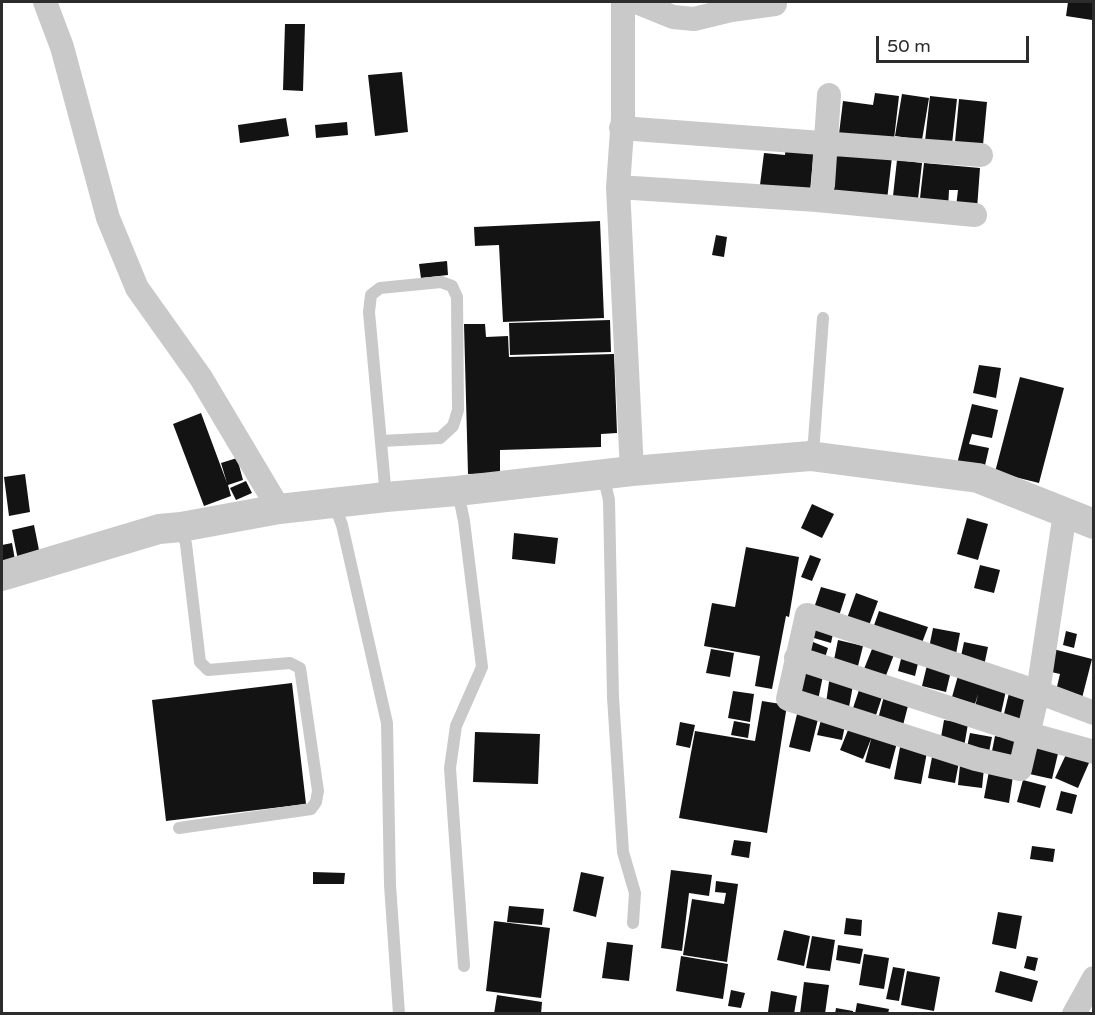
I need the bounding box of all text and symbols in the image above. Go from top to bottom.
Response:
scale bar [879,24,1032,62]
text: 50 m [887,35,931,57]

